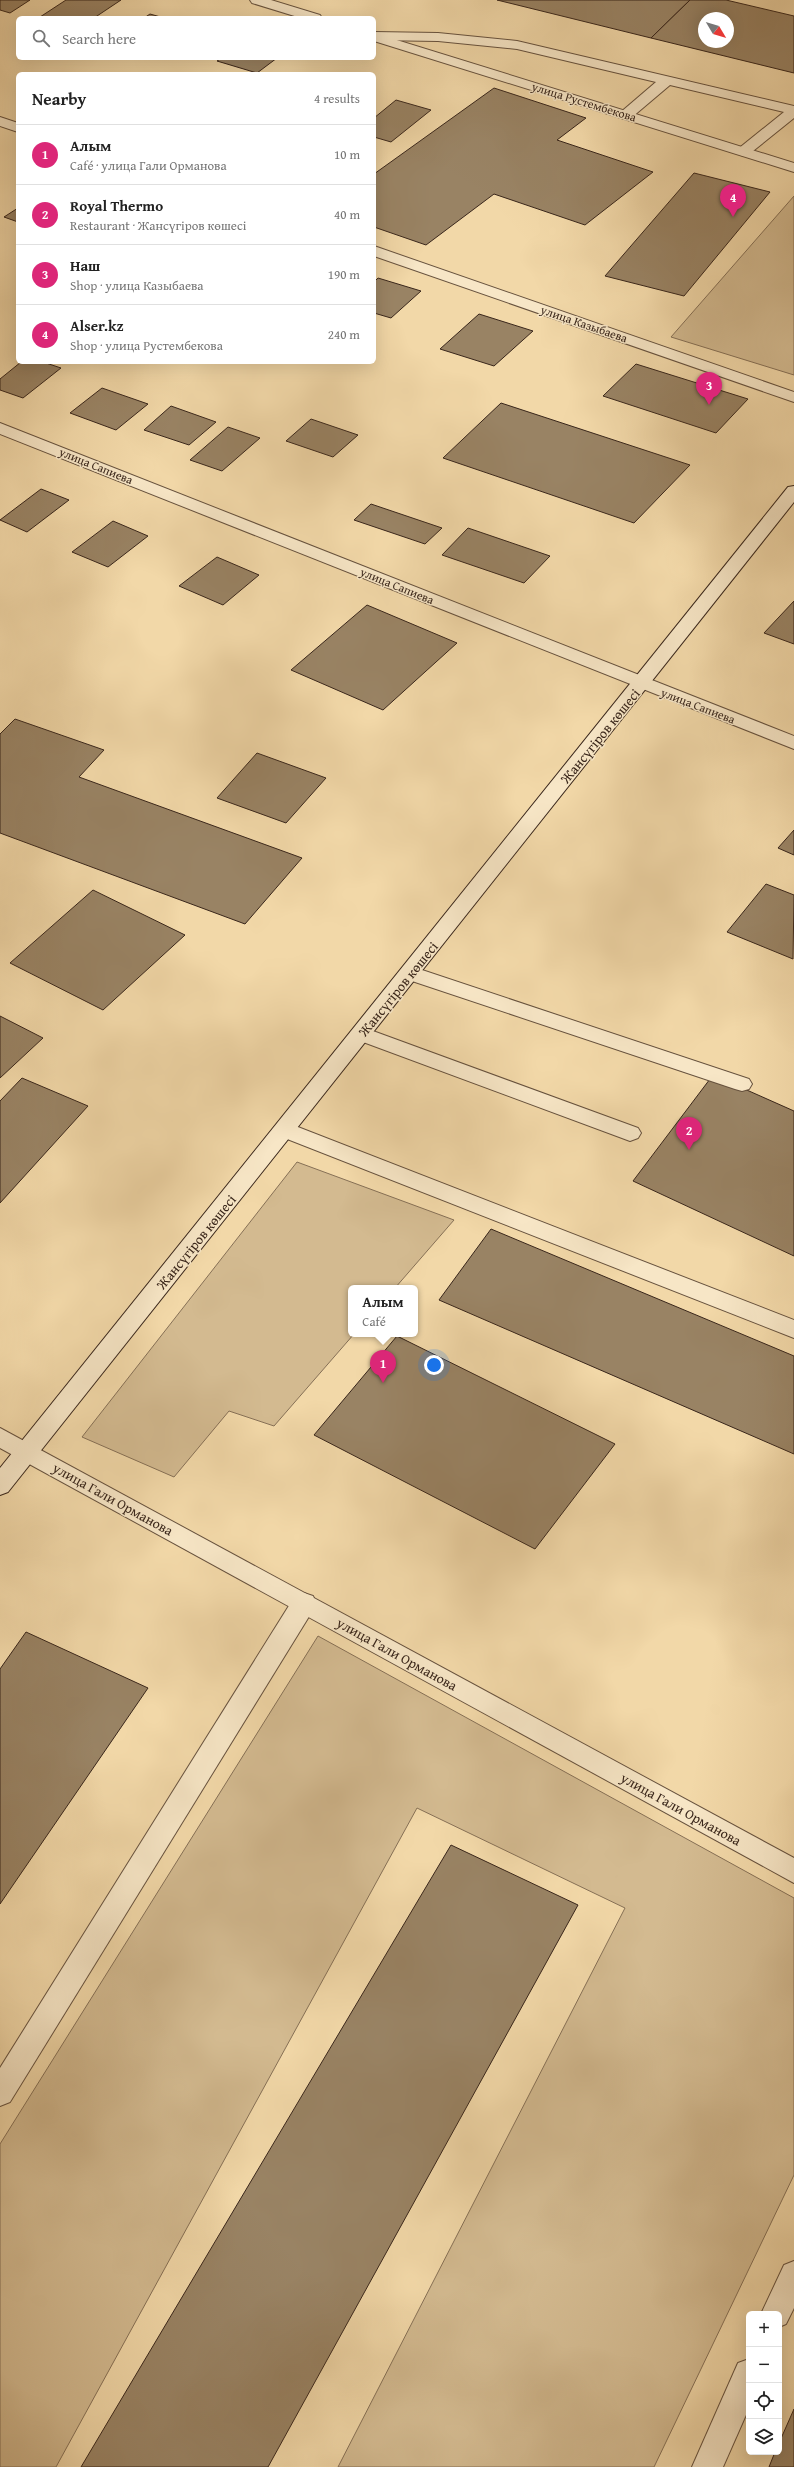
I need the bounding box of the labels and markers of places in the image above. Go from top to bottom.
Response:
pin: 4 [720,184,746,217]
pin: 3 [696,372,722,405]
pin: 2 [676,1117,702,1150]
pin: 1 [370,1350,396,1383]

